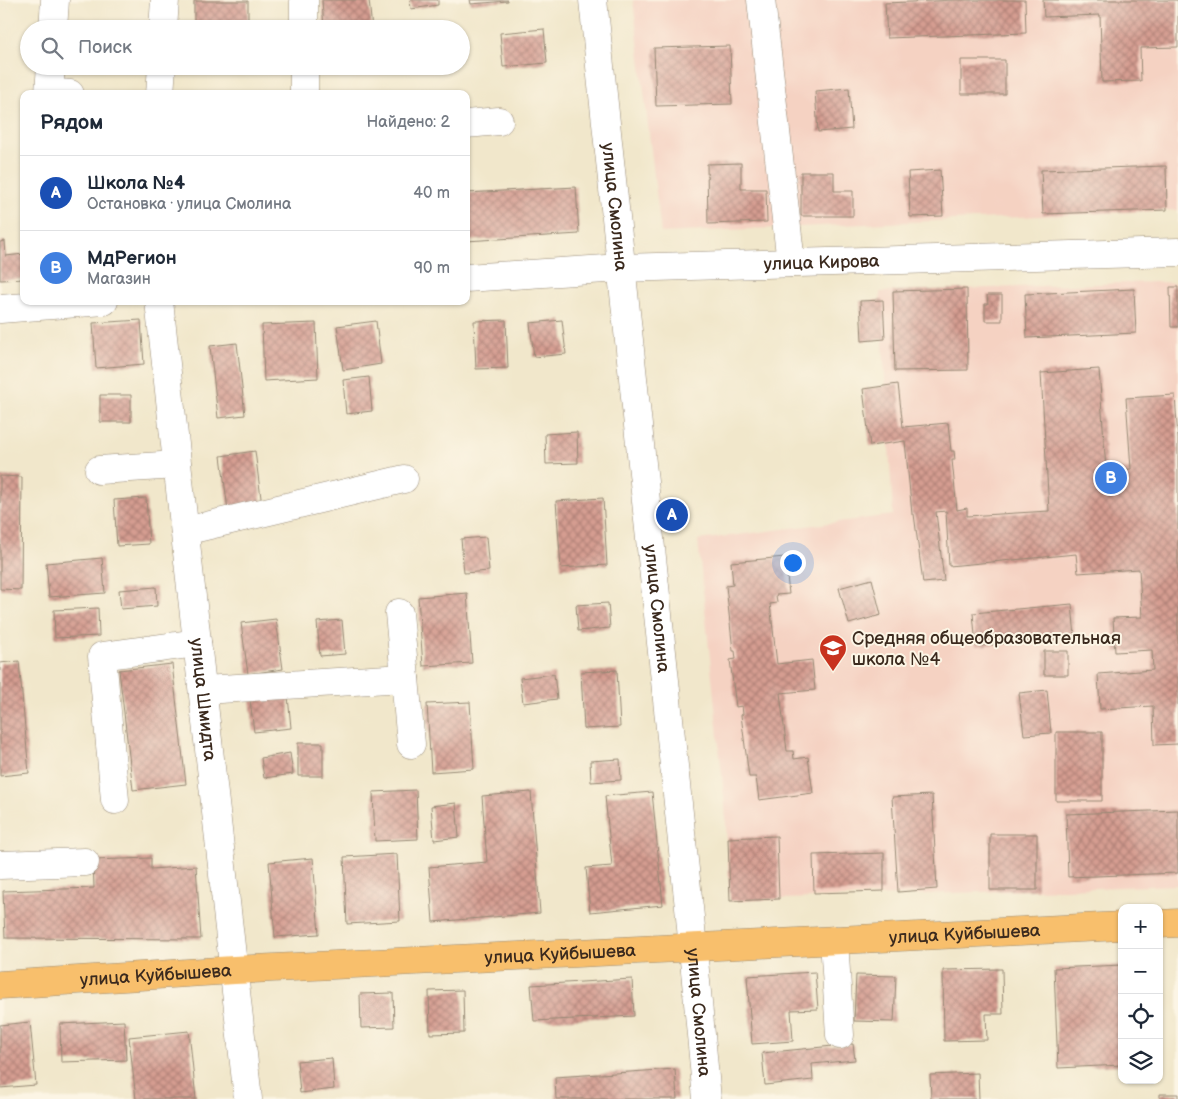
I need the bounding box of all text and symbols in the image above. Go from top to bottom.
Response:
search box [20,20,470,75]
icon: search [38,34,66,62]
text: Поиск [78,36,132,59]
text: Рядом [40,110,103,135]
text: Найдено: 2 [366,113,450,132]
street label: улица Смолина [598,142,632,273]
text: Школа №4 [87,172,185,195]
text: A [51,184,61,203]
text: 40 m [413,184,450,203]
text: Остановка · улица Смолина [87,195,292,214]
text: МдРегион [87,247,177,270]
street label: улица Кирова [763,250,880,274]
text: B [50,259,62,278]
text: 90 m [414,259,450,278]
text: Магазин [87,270,151,289]
pin: B [1095,459,1127,497]
pin: A [656,496,688,534]
street label: улица Смолина [640,543,675,674]
your location [780,550,806,576]
place label: Средняя общеобразовательная школа №4 [852,628,1121,670]
school or university icon: Средняя общеобразовательная школа №4 [818,633,848,672]
street label: улица Шмидта [186,637,221,763]
map controls [1118,904,1163,1084]
button: + [1118,904,1163,949]
street label: улица Куйбышева [888,920,1041,948]
street label: улица Куйбышева [484,940,637,968]
street label: улица Смолина [682,947,715,1078]
button: − [1118,949,1163,994]
street label: улица Куйбышева [79,960,232,990]
button: locate [1118,994,1163,1039]
button: layers [1118,1039,1163,1084]

